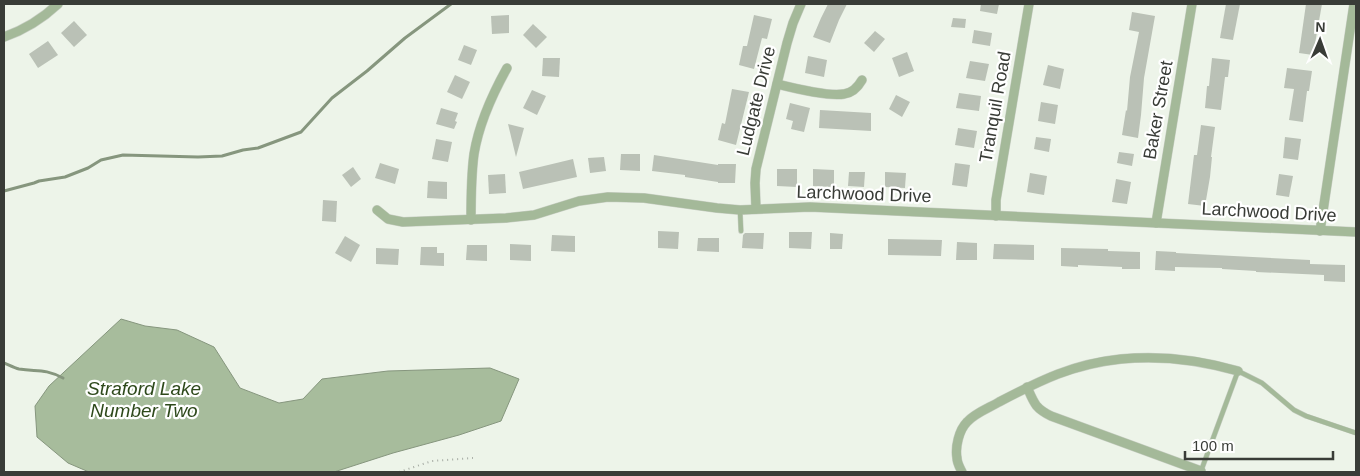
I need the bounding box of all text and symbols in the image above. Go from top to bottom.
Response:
north arrow [1295,15,1345,65]
text: N [1315,19,1326,35]
street label: Ludgate Drive [733,44,779,158]
street label: Tranquil Road [975,50,1015,164]
street label: Baker Street [1139,59,1177,161]
street label: Larchwood Drive [796,182,932,206]
street label: Larchwood Drive [1201,198,1337,226]
water label: Straford Lake Number Two [87,378,201,421]
scale bar [1185,428,1332,460]
text: 100 m [1192,437,1234,454]

